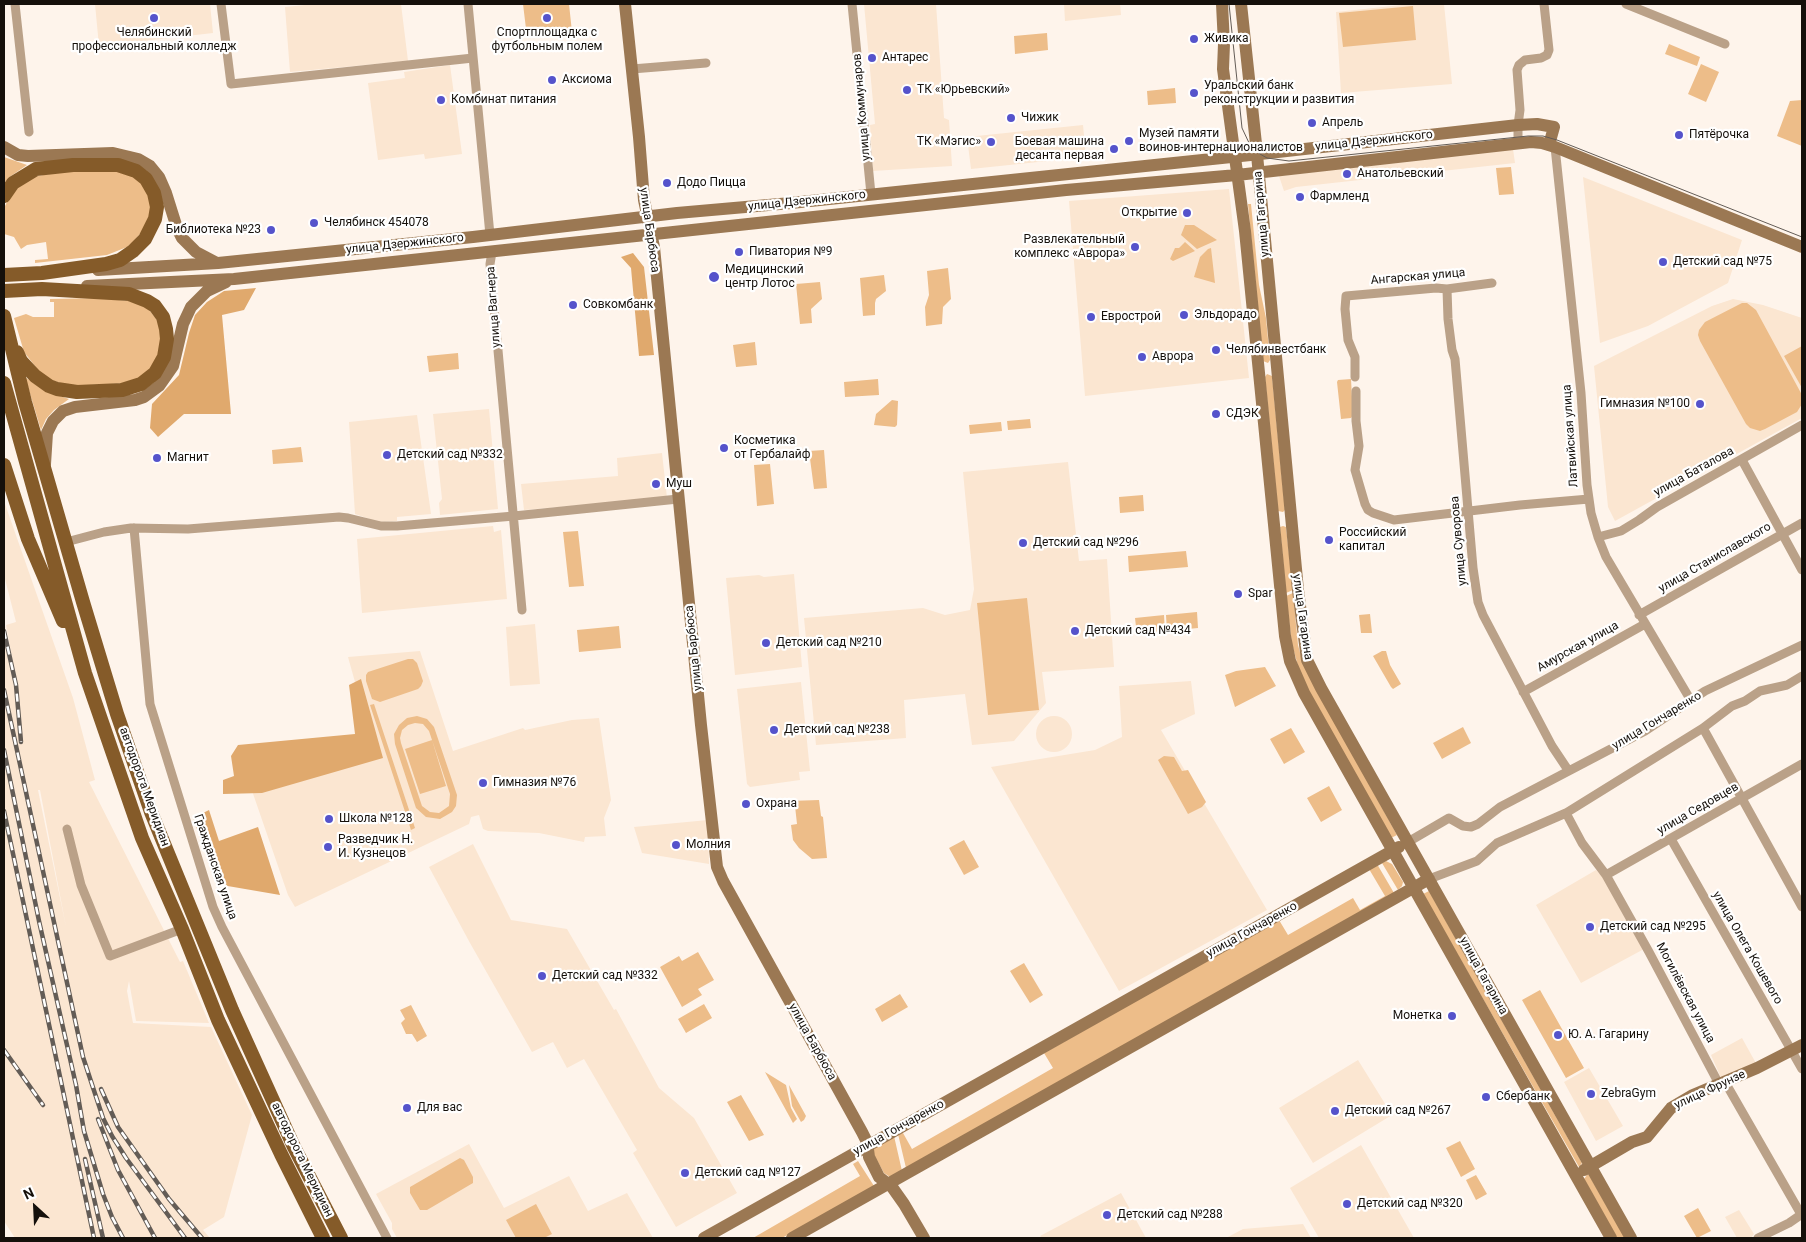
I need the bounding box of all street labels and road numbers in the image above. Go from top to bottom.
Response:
street label: улица Коммунаров [850,53,874,161]
street label: улица Дзержинского [1314,128,1434,154]
street label: улица Гагарина [1251,170,1273,258]
street label: улица Барбюса [636,186,662,274]
street label: улица Дзержинского [747,188,867,214]
street label: улица Дзержинского [345,231,465,257]
street label: улица Вагнера [484,266,504,348]
street label: Ангарская улица [1370,266,1466,288]
street label: Латвийская улица [1560,384,1582,488]
street label: улица Баталова [1651,444,1737,500]
street label: улица Суворова [1448,496,1470,586]
street label: улица Станиславского [1656,520,1774,596]
street label: улица Гагарина [1289,573,1315,661]
street label: улица Барбюса [682,605,706,691]
street label: Амурская улица [1535,619,1621,675]
street label: улица Гончаренко [1610,689,1704,753]
street label: автодорога Меридиан [116,726,172,848]
street label: улица Седовцев [1655,780,1741,838]
street label: Гражданская улица [190,812,240,922]
street label: улица Олега Кошевого [1709,889,1785,1007]
street label: улица Гончаренко [1204,899,1300,961]
street label: улица Гагарина [1456,935,1510,1017]
street label: Могилёвская улица [1653,941,1717,1045]
street label: улица Барбюса [785,1001,839,1083]
street label: улица Фрунзе [1672,1067,1748,1113]
street label: улица Гончаренко [851,1097,947,1159]
street label: автодорога Меридиан [268,1100,336,1220]

